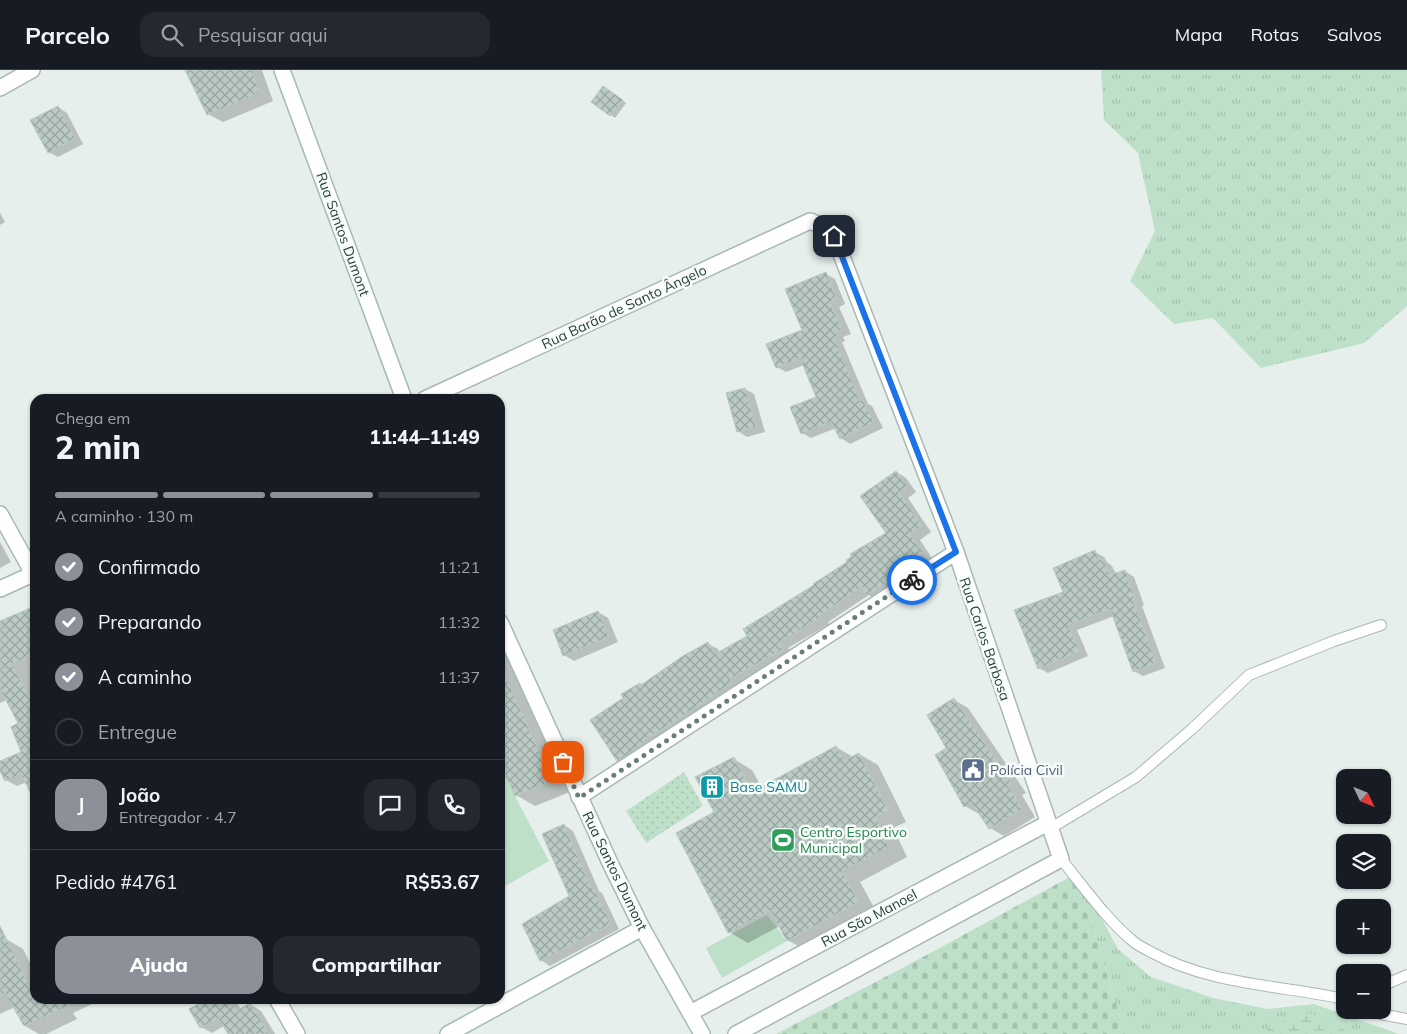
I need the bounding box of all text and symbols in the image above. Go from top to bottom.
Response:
search box [140,12,490,57]
text: Parcelo [25,20,110,50]
icon: search [158,21,186,49]
text: Pesquisar aqui [198,23,328,47]
text: Mapa [1175,23,1223,46]
text: Rotas [1251,23,1299,46]
text: Salvos [1327,23,1382,46]
street label: Rua Santos Dumont [312,170,374,298]
pin [813,215,855,257]
icon: home [820,222,848,250]
street label: Rua Barão de Santo Ângelo [539,261,709,353]
text: Chega em [55,408,130,428]
text: 11:44–11:49 [369,425,480,449]
text: 2 min [55,427,141,467]
text: A caminho · 130 m [55,506,193,526]
icon: check [55,553,83,581]
text: Confirmado [98,555,200,579]
courier [887,555,937,605]
text: 11:21 [438,557,480,577]
icon: bike [898,566,926,594]
street label: Rua Carlos Barbosa [955,575,1015,703]
icon: check [55,608,83,636]
text: Preparando [98,610,202,634]
text: 11:32 [438,612,480,632]
icon: check [55,663,83,691]
text: A caminho [98,665,192,689]
text: 11:37 [438,667,480,687]
text: Entregue [98,720,177,744]
pin [542,741,584,783]
icon: bag [549,748,577,776]
public building icon: Polícia Civil [960,757,986,783]
place label: Polícia Civil [990,761,1063,779]
north arrow [1336,769,1391,824]
map controls [1336,769,1391,1019]
building icon: Base SAMU [699,774,725,800]
place label: Base SAMU [730,778,807,796]
button: chat [364,779,416,831]
button: phone [428,779,480,831]
text: João [119,783,160,807]
text: J [78,793,84,817]
text: Entregador · 4.7 [119,807,236,827]
street label: Rua Santos Dumont [578,808,652,934]
place label: Centro Esportivo Municipal [800,823,907,857]
sports icon: Centro Esportivo Municipal [770,827,796,853]
button: layers [1336,834,1391,889]
text: Pedido #4761 [55,870,177,894]
text: R$53.67 [405,870,480,894]
street label: Rua São Manoel [818,885,920,951]
button: + [1336,899,1391,954]
button: Ajuda [55,936,263,994]
button: Compartilhar [273,936,480,994]
button: − [1336,964,1391,1019]

